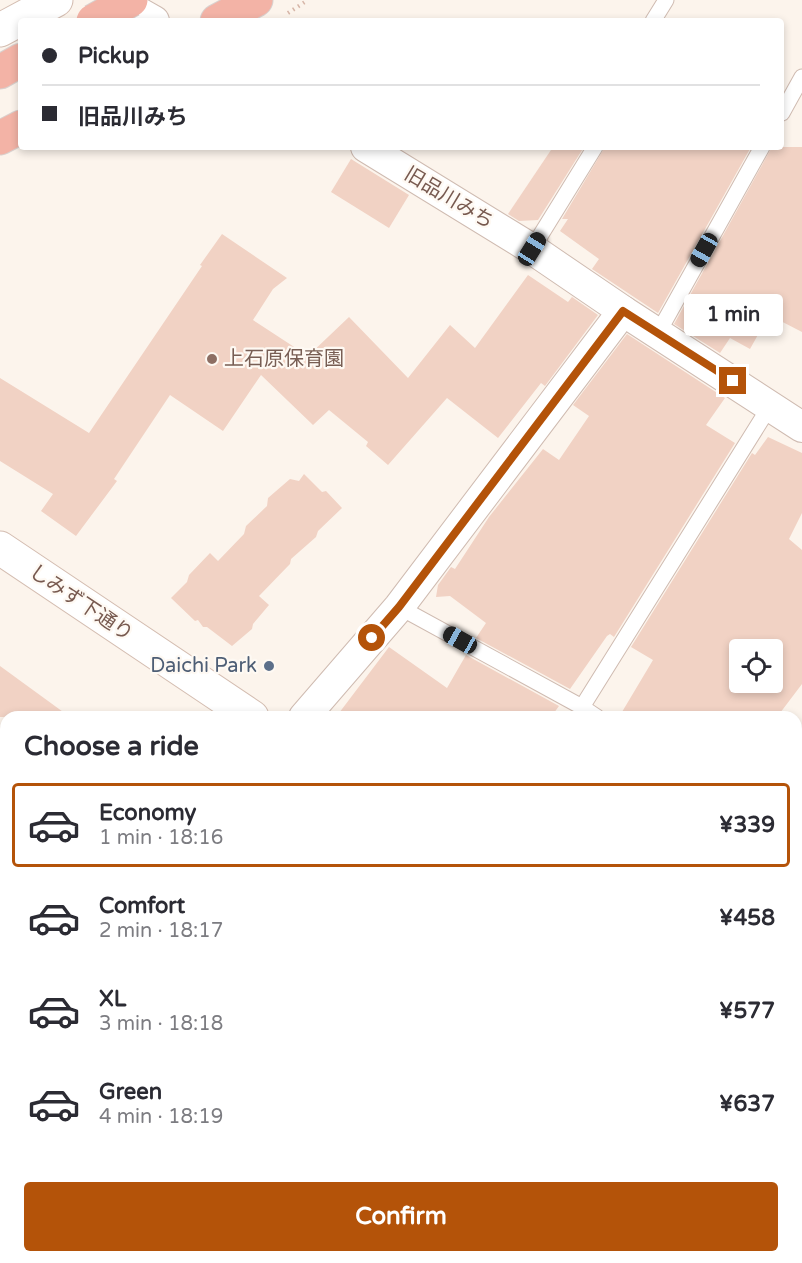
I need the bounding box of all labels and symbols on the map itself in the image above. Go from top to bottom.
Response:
street label: 旧品川みち [400,162,498,234]
car [515,229,549,269]
car [687,230,721,270]
callout: 1 min [684,294,783,336]
place label: 上石原保育園 [224,347,344,371]
marker: 上石原保育園 [205,352,219,366]
route end [719,367,746,394]
street label: しみず下通り [25,559,137,647]
car [440,623,480,657]
route start [358,624,385,651]
place label: Daichi Park [150,654,257,678]
marker: Daichi Park [262,659,276,673]

